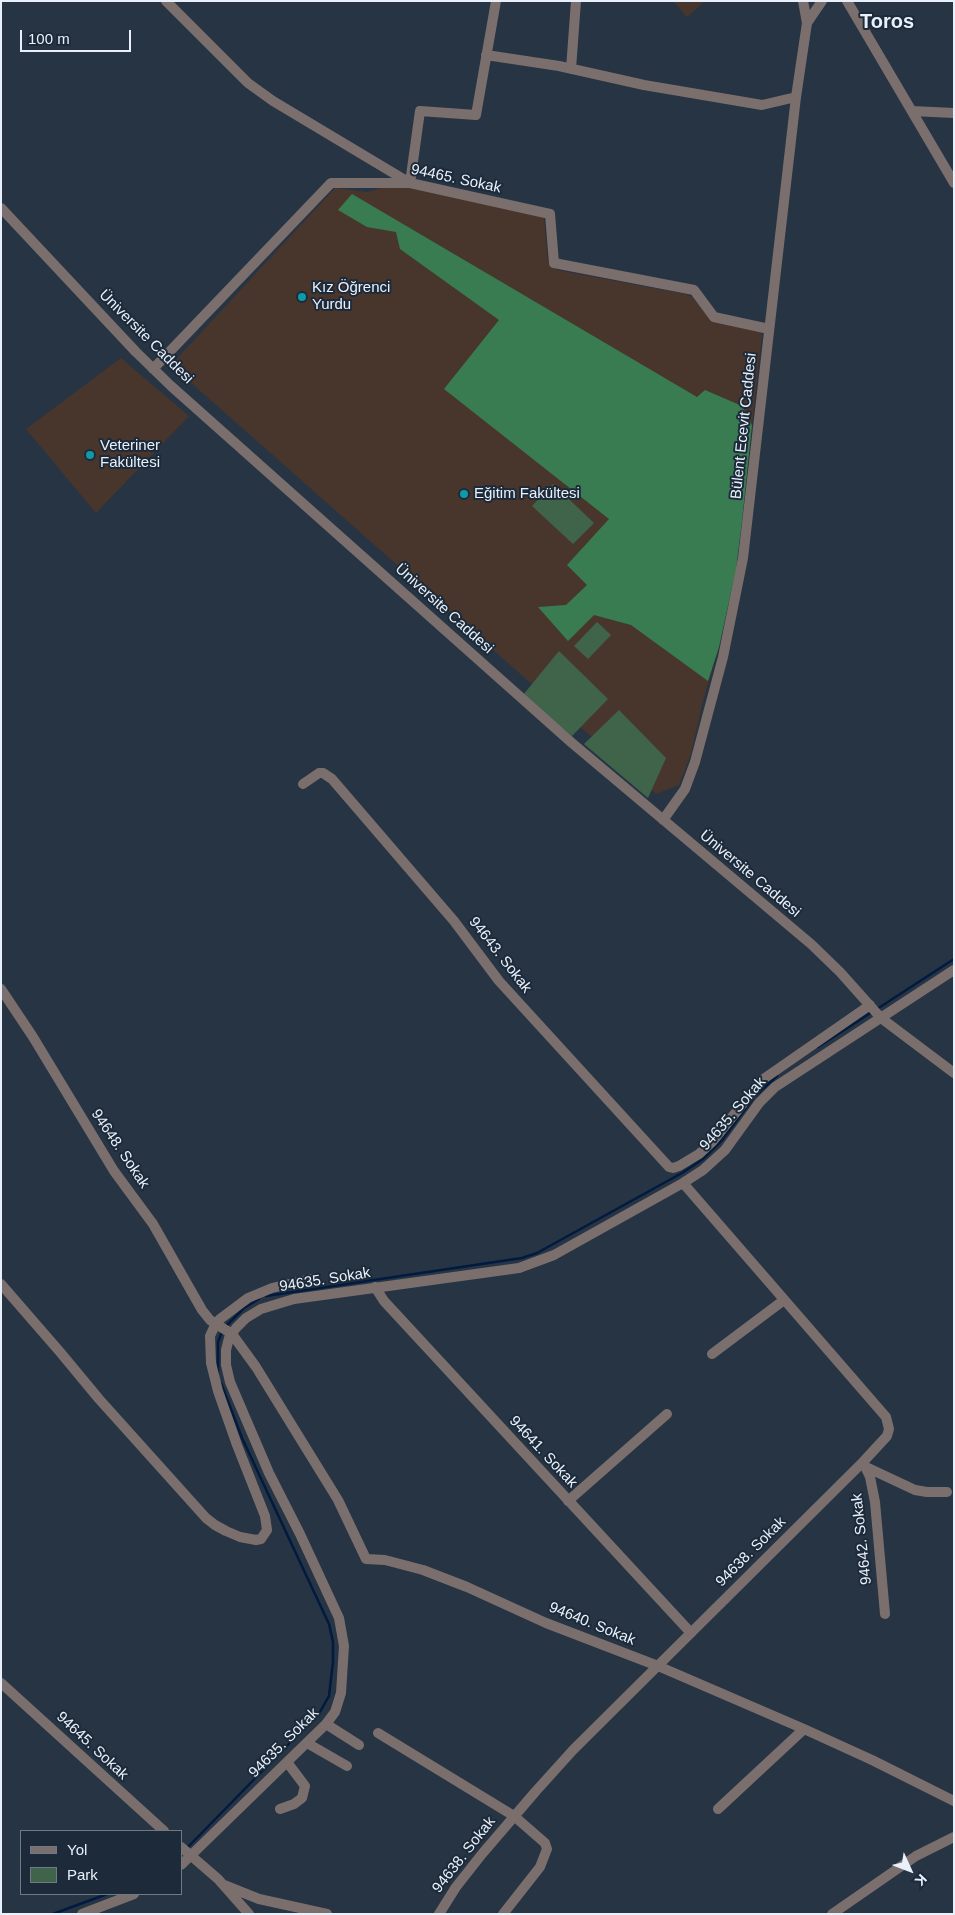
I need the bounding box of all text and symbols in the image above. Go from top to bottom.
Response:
district label: Toros [860,10,914,34]
scale bar [22,20,134,52]
text: 100 m [28,30,70,47]
street label: 94465. Sokak [409,161,503,197]
place label: Kız Öğrenci Yurdu [312,279,390,314]
street label: Üniversite Caddesi [95,286,197,388]
marker: Kız Öğrenci Yurdu [296,291,308,303]
street label: Bülent Ecevit Caddesi [727,352,761,500]
place label: Veteriner Fakültesi [100,437,160,472]
marker: Veteriner Fakültesi [84,449,96,461]
place label: Eğitim Fakültesi [474,485,580,503]
marker: Eğitim Fakültesi [458,488,470,500]
street label: Üniversite Caddesi [391,560,497,658]
street label: Üniversite Caddesi [696,827,804,921]
street label: 94643. Sokak [465,913,535,997]
street label: 94635. Sokak [696,1073,770,1155]
street label: 94648. Sokak [87,1106,153,1192]
street label: 94635. Sokak [278,1264,372,1296]
street label: 94641. Sokak [505,1412,581,1492]
street label: 94642. Sokak [848,1492,876,1586]
street label: 94638. Sokak [712,1513,790,1591]
street label: 94640. Sokak [546,1598,638,1650]
street label: 94635. Sokak [245,1704,323,1782]
street label: 94645. Sokak [52,1708,132,1784]
street label: 94638. Sokak [429,1813,499,1897]
legend [20,1830,182,1895]
text: Yol [67,1841,87,1858]
north arrow [885,1845,935,1895]
text: Park [67,1866,98,1883]
text: K [912,1871,930,1889]

